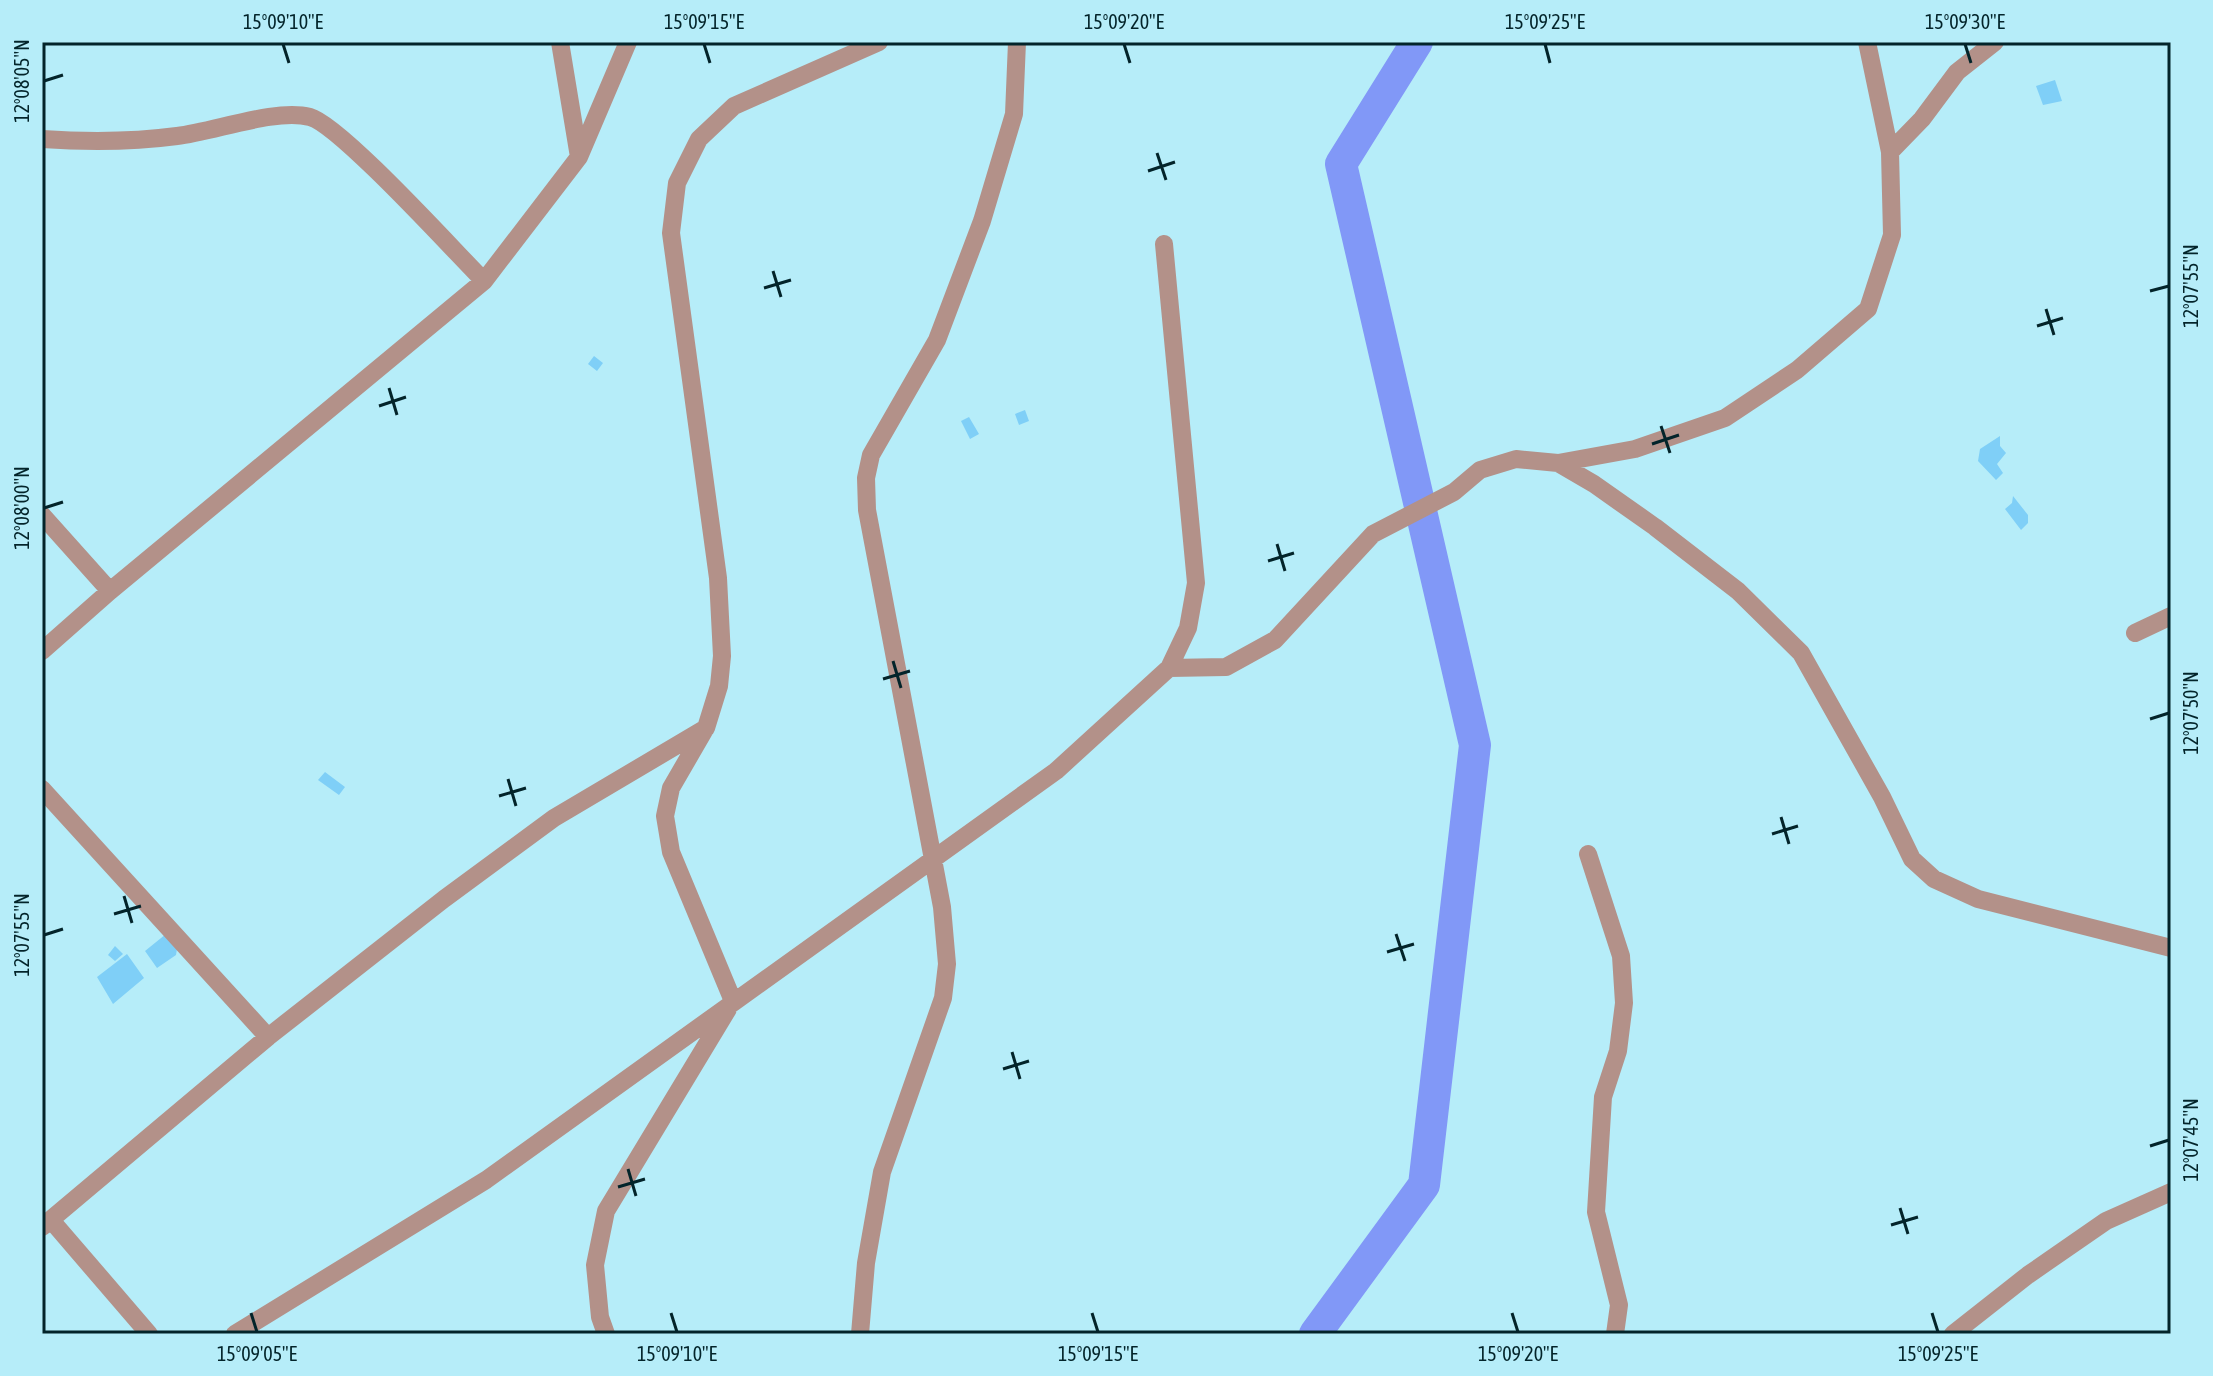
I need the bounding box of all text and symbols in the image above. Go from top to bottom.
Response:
text: 15°09'10"E [243,10,324,33]
text: 15°09'15"E [664,10,745,33]
text: 15°09'20"E [1084,10,1165,33]
text: 15°09'25"E [1505,10,1586,33]
text: 15°09'30"E [1925,10,2006,33]
text: 12°08'05"N [10,39,33,123]
text: 12°07'55"N [2179,244,2202,328]
text: 12°08'00"N [10,466,33,550]
text: 12°07'50"N [2179,671,2202,755]
text: 12°07'55"N [10,893,33,977]
text: 12°07'45"N [2179,1098,2202,1182]
text: 15°09'05"E [217,1342,298,1365]
text: 15°09'10"E [637,1342,718,1365]
text: 15°09'15"E [1058,1342,1139,1365]
text: 15°09'20"E [1478,1342,1559,1365]
text: 15°09'25"E [1898,1342,1979,1365]

